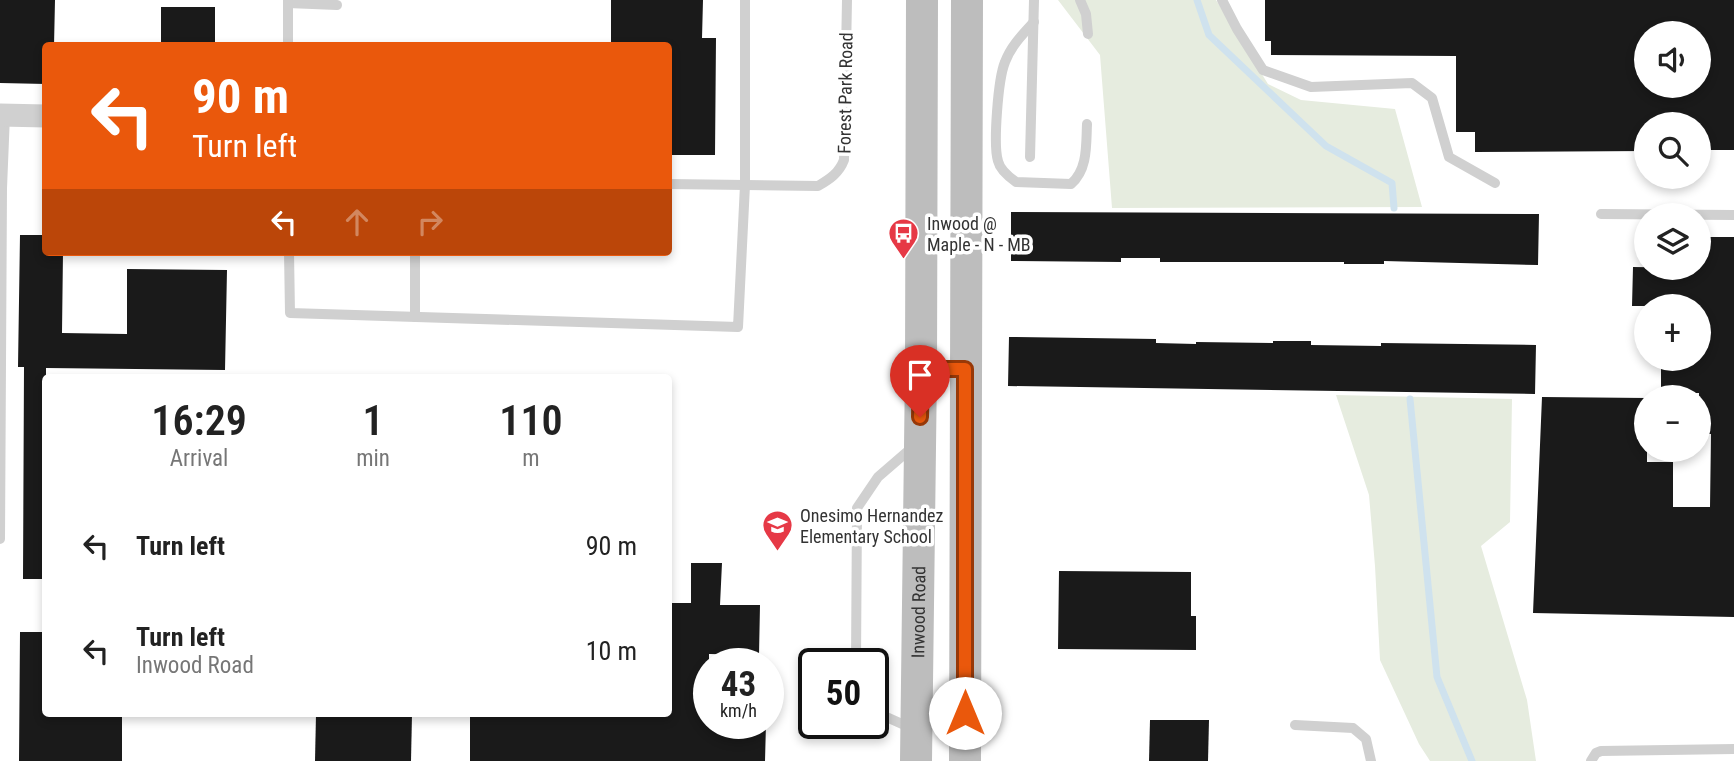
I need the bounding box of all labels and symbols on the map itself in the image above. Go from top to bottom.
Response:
street label: Forest Park Road [833,32,857,154]
place label: Inwood @ Maple - N - MB [927,213,1031,255]
bus stop icon: Inwood @ Maple - N - MB [887,216,921,260]
pin [890,345,950,417]
place label: Onesimo Hernandez Elementary School [800,505,944,547]
school or university icon: Onesimo Hernandez Elementary School [760,508,794,552]
street label: Inwood Road [907,566,929,658]
speed limit sign: 50 [798,648,889,739]
position arrow [928,676,1002,750]

